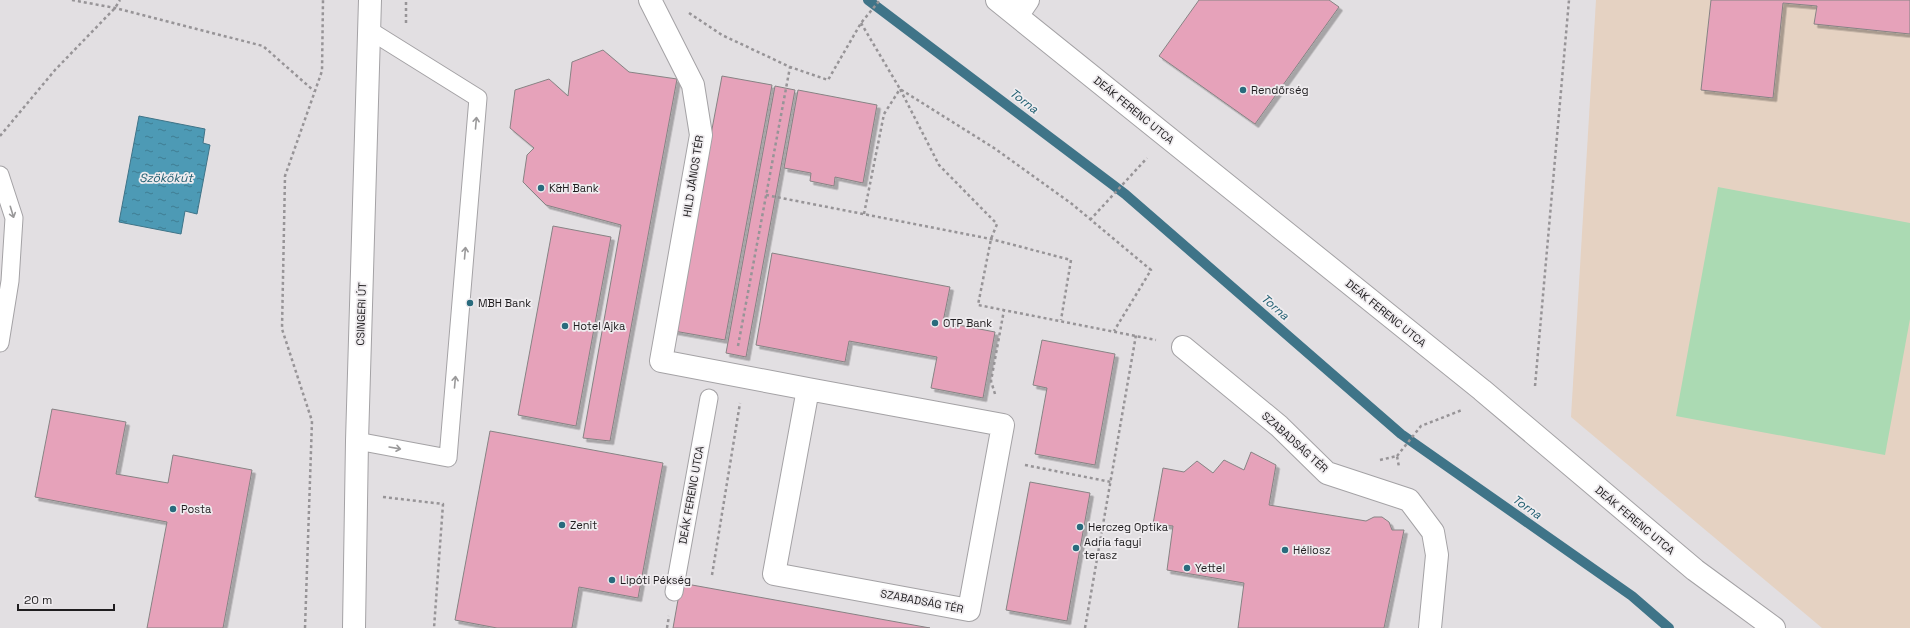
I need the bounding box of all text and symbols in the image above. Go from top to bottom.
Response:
street label: DEÁK FERENC UTCA [1091,73,1177,147]
place label: Rendőrség [1251,83,1309,97]
water label: Torna [1006,85,1042,117]
marker: Rendőrség [1238,85,1248,95]
one-way arrow [472,117,480,130]
street label: HILD JÁNOS TÉR [680,134,706,218]
water label: Szökőkút [139,170,194,186]
place label: K&H Bank [549,181,599,195]
marker: K&H Bank [536,183,546,193]
one-way arrow [9,205,16,218]
one-way arrow [462,246,469,259]
street label: DEÁK FERENC UTCA [1343,276,1429,350]
street label: CSINGERI ÚT [352,281,369,346]
water label: Torna [1258,290,1292,324]
place label: MBH Bank [478,296,531,310]
marker: MBH Bank [465,298,475,308]
place label: OTP Bank [943,316,992,330]
marker: OTP Bank [930,318,940,328]
place label: Hotel Ajka [573,319,626,333]
marker: Hotel Ajka [560,321,570,331]
one-way arrow [451,376,458,389]
street label: SZABADSÁG TÉR [1259,409,1331,475]
one-way arrow [389,445,402,453]
street label: DEÁK FERENC UTCA [675,445,707,545]
street label: DEÁK FERENC UTCA [1592,483,1678,557]
water label: Torna [1509,491,1545,523]
place label: Posta [181,502,212,516]
marker: Posta [168,504,178,514]
place label: Zenit [570,518,597,532]
marker: Zenit [557,520,567,530]
place label: Herczeg Optika [1088,520,1169,534]
marker: Herczeg Optika [1075,522,1085,532]
place label: Adria fagyi terasz [1084,535,1142,562]
marker: Adria fagyi terasz [1071,543,1081,553]
place label: Héliosz [1293,543,1331,557]
marker: Héliosz [1280,545,1290,555]
place label: Yettel [1195,561,1225,575]
marker: Yettel [1182,563,1192,573]
place label: Lipóti Pékség [620,573,691,587]
marker: Lipóti Pékség [607,575,617,585]
scale bar [18,586,114,612]
street label: SZABADSÁG TÉR [879,586,965,616]
text: 20 m [24,592,52,608]

